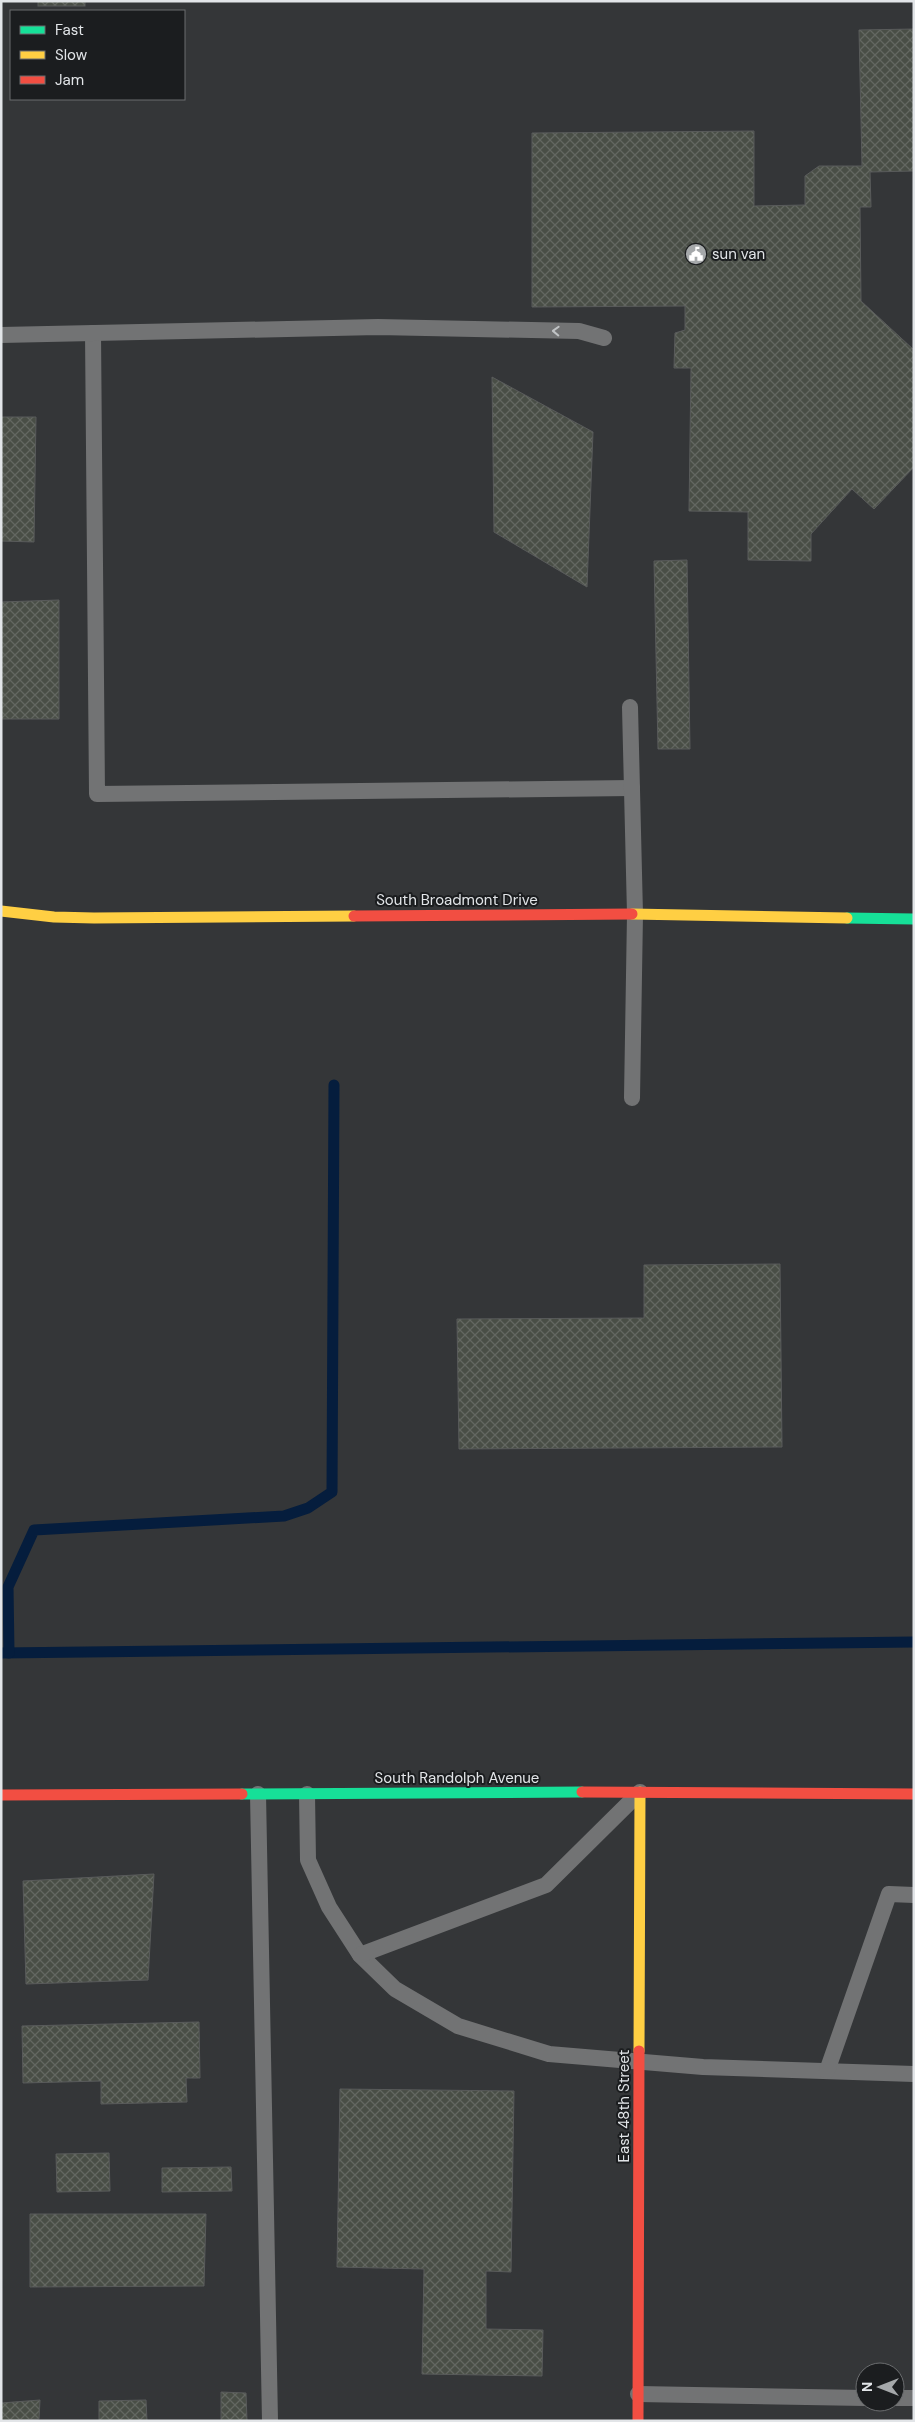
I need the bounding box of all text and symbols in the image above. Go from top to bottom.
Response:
legend [10,10,185,100]
text: Fast [55,20,84,40]
text: Slow [55,45,88,65]
text: Jam [55,70,84,90]
public building icon: sun van [684,242,708,266]
place label: sun van [712,244,765,264]
one-way arrow [552,326,560,336]
street label: South Broadmont Drive [376,890,538,910]
street label: South Randolph Avenue [375,1768,539,1788]
street label: East 48th Street [614,2049,634,2162]
north arrow [855,2362,905,2412]
text: N [858,2382,876,2392]

